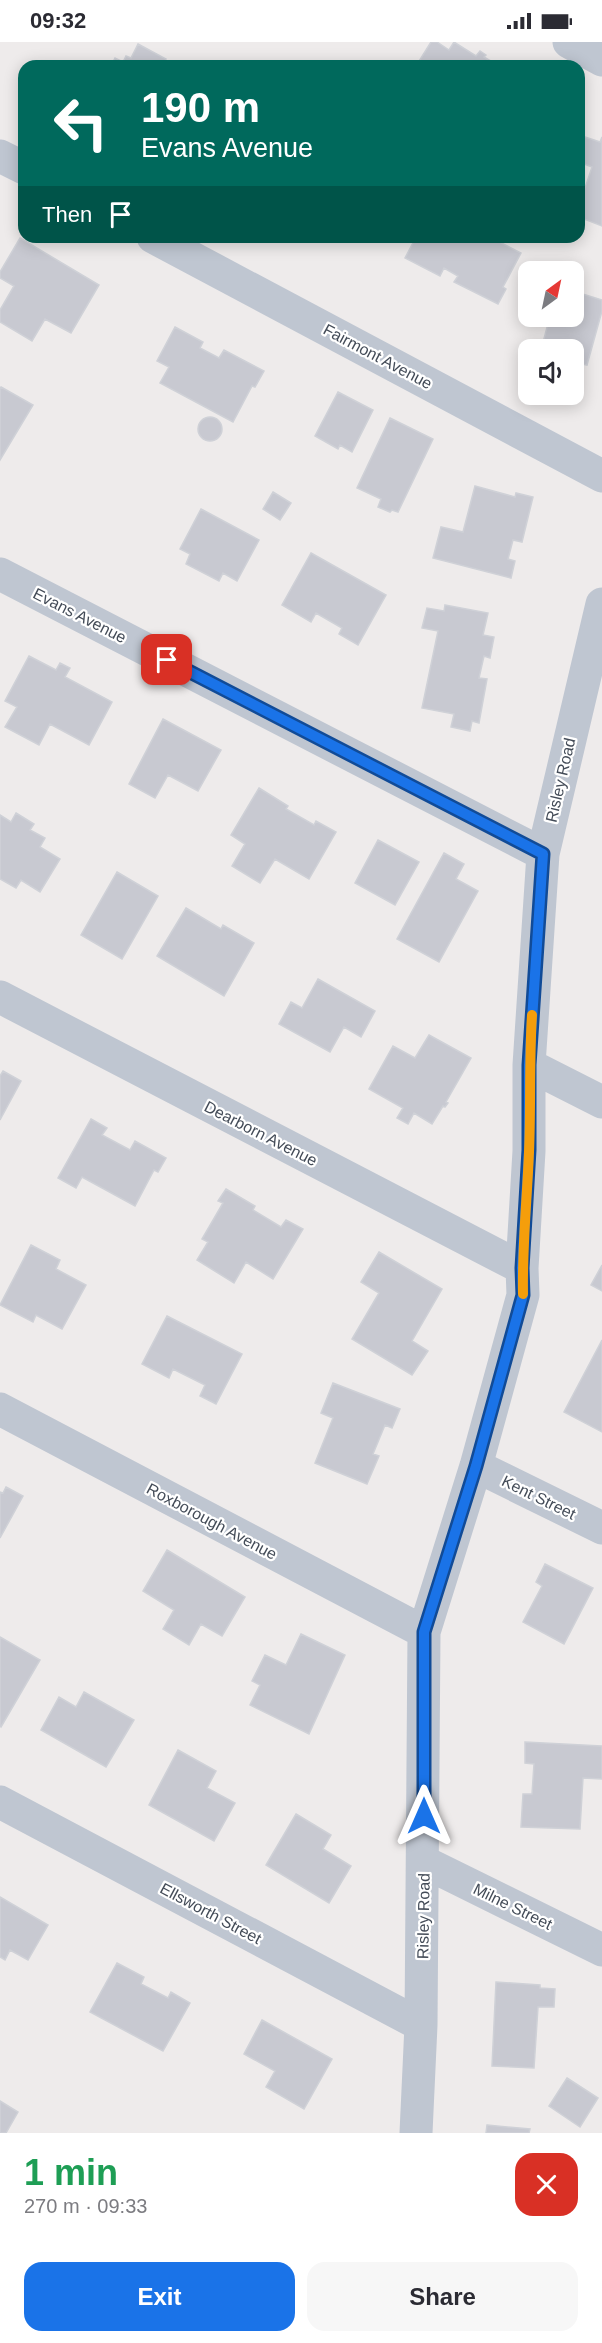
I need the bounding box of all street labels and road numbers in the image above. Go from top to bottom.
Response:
street label: Fairmont Avenue [321,321,435,392]
street label: Evans Avenue [30,585,129,646]
street label: Risley Road [543,736,578,824]
street label: Dearborn Avenue [202,1098,320,1169]
street label: Kent Street [499,1472,579,1523]
street label: Roxborough Avenue [144,1480,280,1563]
street label: Risley Road [414,1873,433,1959]
street label: Ellsworth Street [157,1880,265,1948]
street label: Milne Street [471,1880,555,1933]

